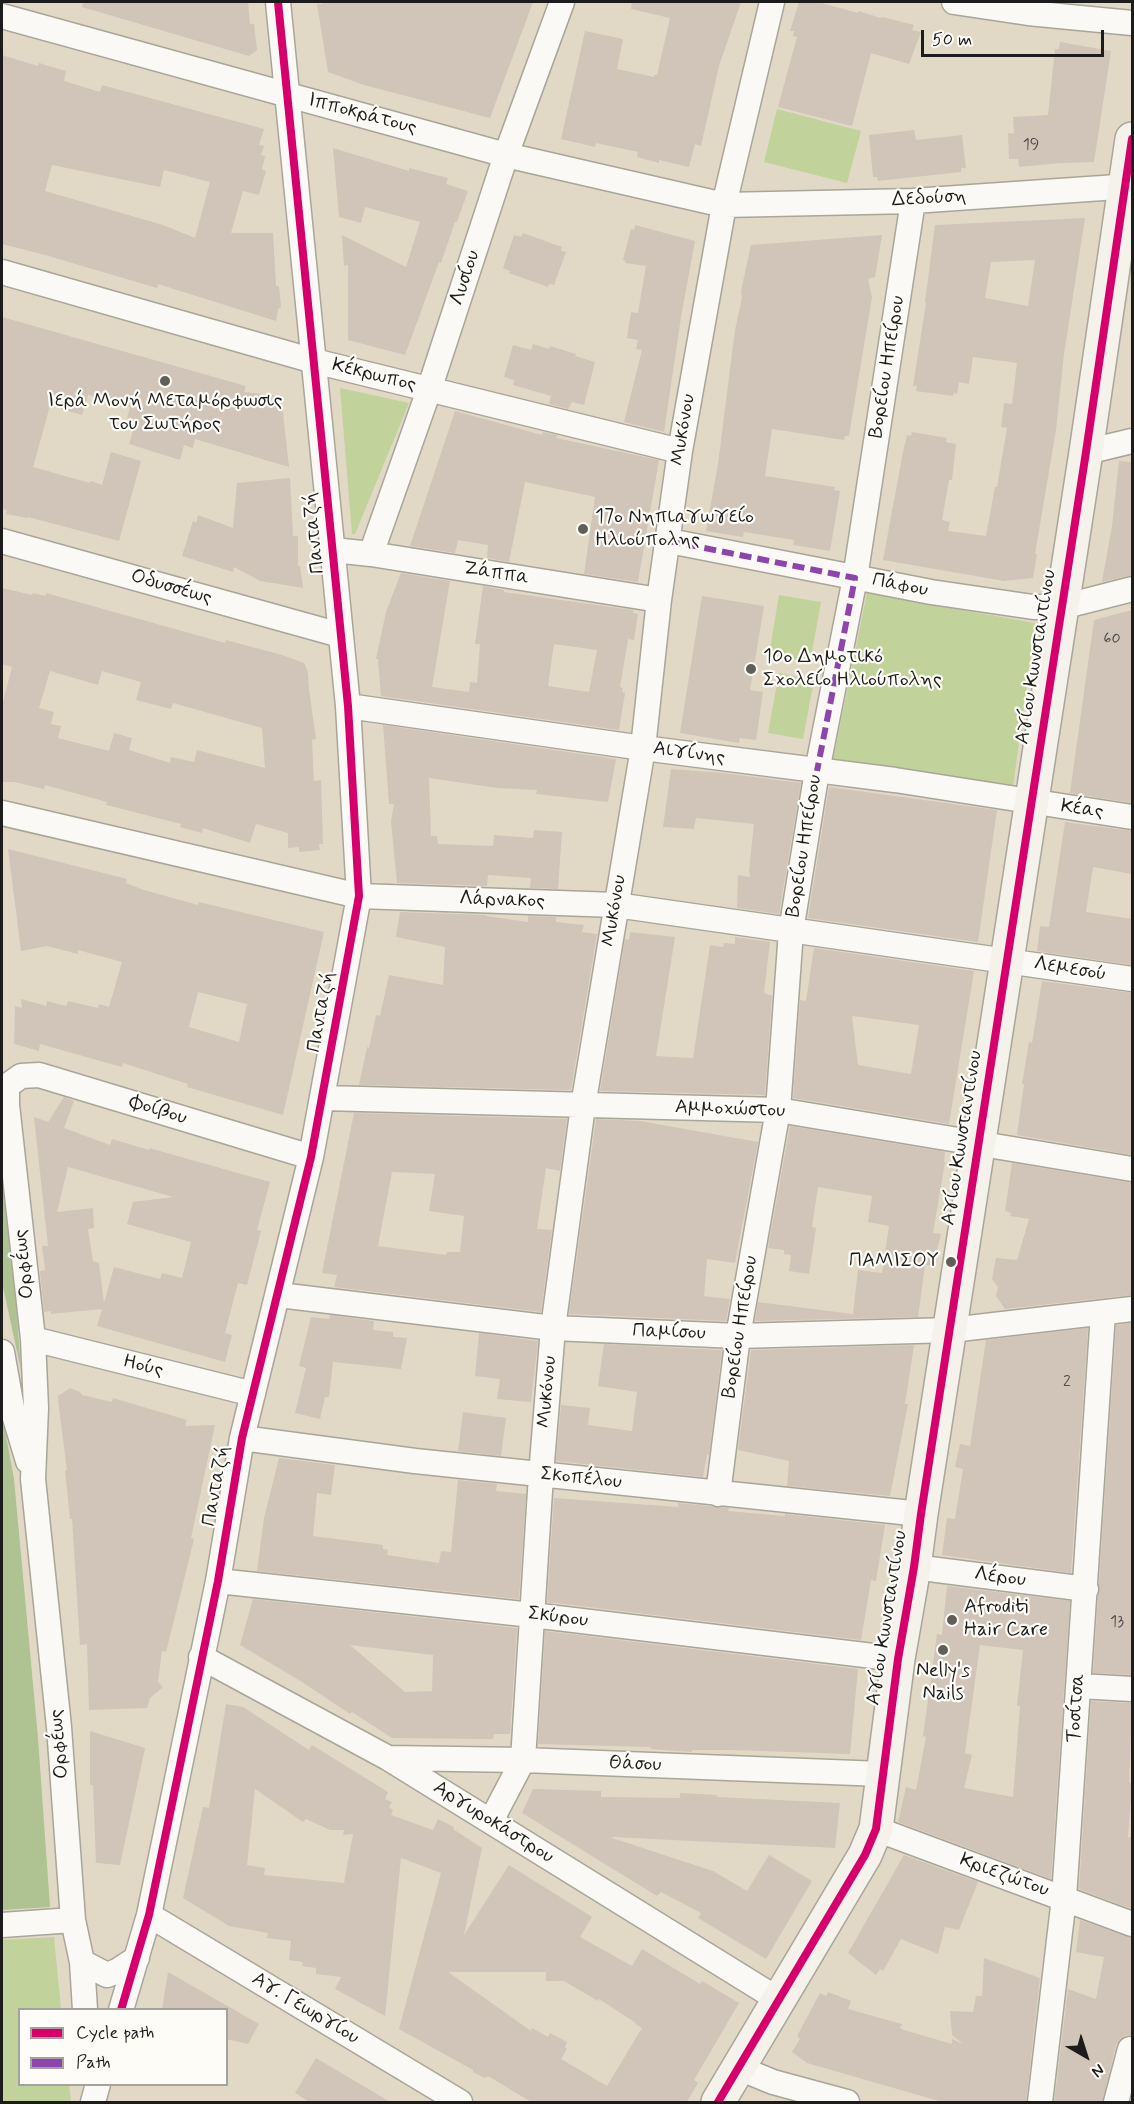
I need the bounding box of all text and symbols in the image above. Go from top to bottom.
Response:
scale bar [924,18,1107,56]
text: 50 m [932,28,972,52]
street label: Ιπποκράτους [305,89,419,141]
house number: 19 [1023,136,1039,156]
street label: Δεδούση [891,185,967,213]
street label: Λυσίου [446,247,486,309]
street label: Βορείου Ηπείρου [865,294,911,440]
street label: Κέκρωπος [329,354,419,398]
marker: Ιερά Μονή Μεταμόρφωσις του Σωτήρος [158,374,172,388]
place label: Ιερά Μονή Μεταμόρφωσις του Σωτήρος [48,390,282,437]
street label: Μυκόνου [666,392,702,468]
street label: Πανταζή [299,491,331,575]
place label: 17ο Νηπιαγωγείο Ηλιούπολης [595,506,754,553]
marker: 17ο Νηπιαγωγείο Ηλιούπολης [576,522,590,536]
street label: Ζάππα [461,557,531,591]
street label: Οδυσσέως [128,565,214,611]
street label: Αγίου Κωνσταντίνου [1011,568,1063,746]
street label: Πάφου [870,569,930,603]
house number: 60 [1103,630,1121,650]
place label: 10ο Δημοτικό Σχολείο Ηλιούπολης [763,646,942,693]
marker: 10ο Δημοτικό Σχολείο Ηλιούπολης [744,662,758,676]
street label: Αιγίνης [652,737,726,771]
street label: Βορείου Ηπείρου [782,773,828,919]
street label: Κέας [1059,795,1105,825]
street label: Μυκόνου [597,873,633,949]
street label: Λάρνακος [459,888,545,914]
street label: Λεμεσού [1032,952,1108,988]
street label: Πανταζή [303,970,341,1054]
street label: Αγίου Κωνσταντίνου [937,1049,989,1227]
street label: Φοίβου [126,1091,190,1131]
street label: Αμμοχώστου [674,1096,786,1124]
street label: Ορφέως [9,1228,41,1300]
place label: ΠΑΜΙΣΟΥ [849,1250,939,1274]
street label: Βορείου Ηπείρου [718,1254,764,1400]
marker: ΠΑΜΙΣΟΥ [944,1255,958,1269]
street label: Παμίσου [632,1320,706,1346]
street label: Ηούς [120,1350,166,1384]
street label: Μυκόνου [533,1355,563,1429]
house number: 2 [1063,1373,1071,1393]
street label: Πανταζή [198,1444,236,1528]
street label: Σκοπέλου [539,1463,623,1495]
street label: Αγίου Κωνσταντίνου [862,1529,914,1707]
street label: Λέρου [973,1563,1027,1593]
place label: Afroditi Hair Care [964,1596,1048,1643]
street label: Σκύρου [527,1602,589,1634]
marker: Afroditi Hair Care [945,1613,959,1627]
house number: 13 [1110,1613,1124,1633]
marker: Nelly's Nails [936,1643,950,1657]
place label: Nelly's Nails [916,1660,970,1707]
street label: Τοσίτσα [1063,1673,1091,1743]
street label: Ορφέως [45,1708,75,1780]
street label: Θάσου [608,1752,662,1778]
street label: Αργυροκάστρου [428,1776,558,1870]
street label: Κριεζώτου [956,1849,1052,1903]
street label: Αγ. Γεωργίου [247,1968,363,2050]
legend [18,2008,228,2086]
text: Cycle path [76,2021,154,2045]
north arrow [1056,2026,1116,2086]
text: Path [76,2051,111,2075]
text: N [1087,2059,1108,2082]

